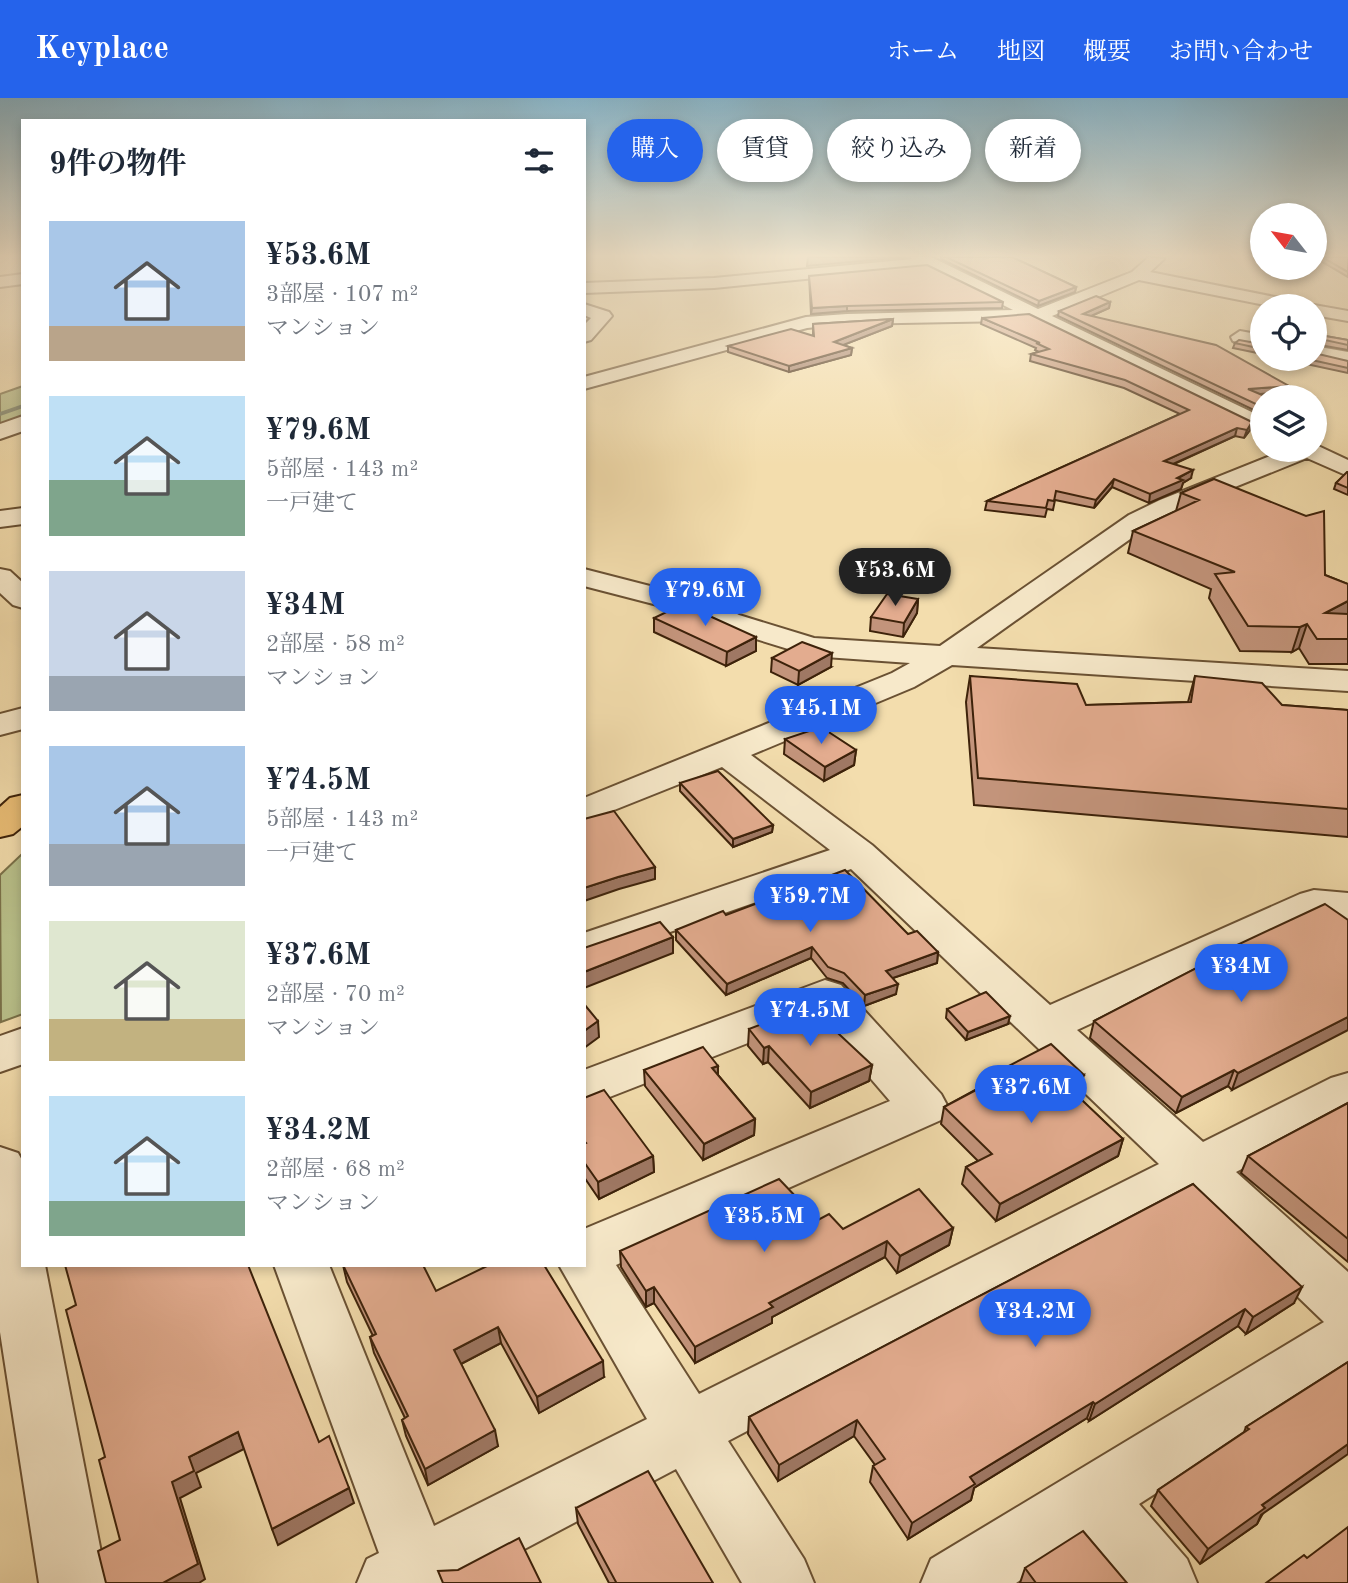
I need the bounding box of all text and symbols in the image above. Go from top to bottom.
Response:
text: Keyplace [35,33,169,66]
text: ホーム [887,41,959,65]
text: 地図 [997,41,1045,65]
text: 概要 [1083,41,1131,65]
text: お問い合わせ [1169,41,1313,65]
chip: 購入 [607,119,703,182]
chip: 賃貸 [717,119,813,182]
chip: 絞り込み [827,119,971,182]
chip: 新着 [985,119,1081,182]
icon: filters [520,142,558,180]
text: 9件の物件 [49,150,186,180]
north arrow [1250,203,1326,280]
map controls [1250,203,1327,462]
text: ¥53.6M [266,241,371,271]
icon: home [105,249,189,333]
text: 3部屋 · 107 m² [266,283,418,306]
button: locate [1250,294,1327,371]
text: マンション [266,317,380,340]
button: layers [1250,385,1327,462]
text: ¥79.6M [266,416,371,446]
icon: home [105,424,189,508]
text: 5部屋 · 143 m² [266,458,418,481]
text: 一戸建て [266,492,358,515]
pin: ¥53.6M [838,548,952,608]
text: ¥53.6M [855,559,935,582]
pin: ¥79.6M [648,568,762,628]
text: ¥79.6M [665,579,745,602]
text: ¥34M [266,591,345,621]
icon: home [105,599,189,683]
text: 2部屋 · 58 m² [266,633,405,656]
text: マンション [266,667,380,690]
pin: ¥45.1M [764,686,878,746]
text: ¥45.1M [781,697,861,720]
text: ¥74.5M [266,766,371,796]
icon: home [105,774,189,858]
text: 5部屋 · 143 m² [266,808,418,831]
text: 一戸建て [266,842,358,865]
pin: ¥59.7M [753,874,867,934]
text: ¥59.7M [770,885,850,908]
text: ¥37.6M [266,941,371,971]
pin: ¥34M [1200,944,1282,1004]
icon: home [105,949,189,1033]
text: ¥34M [1211,955,1271,978]
text: 2部屋 · 70 m² [266,983,405,1006]
pin: ¥74.5M [753,988,867,1048]
text: ¥74.5M [770,999,850,1022]
text: マンション [266,1017,380,1040]
pin: ¥37.6M [974,1066,1088,1125]
text: ¥37.6M [991,1076,1071,1099]
text: ¥34.2M [266,1116,371,1146]
icon: home [105,1124,189,1208]
text: 2部屋 · 68 m² [266,1158,405,1181]
text: マンション [266,1192,380,1215]
pin: ¥35.5M [707,1194,821,1254]
text: ¥35.5M [724,1205,804,1228]
pin: ¥34.2M [978,1290,1092,1349]
text: ¥34.2M [995,1300,1075,1323]

